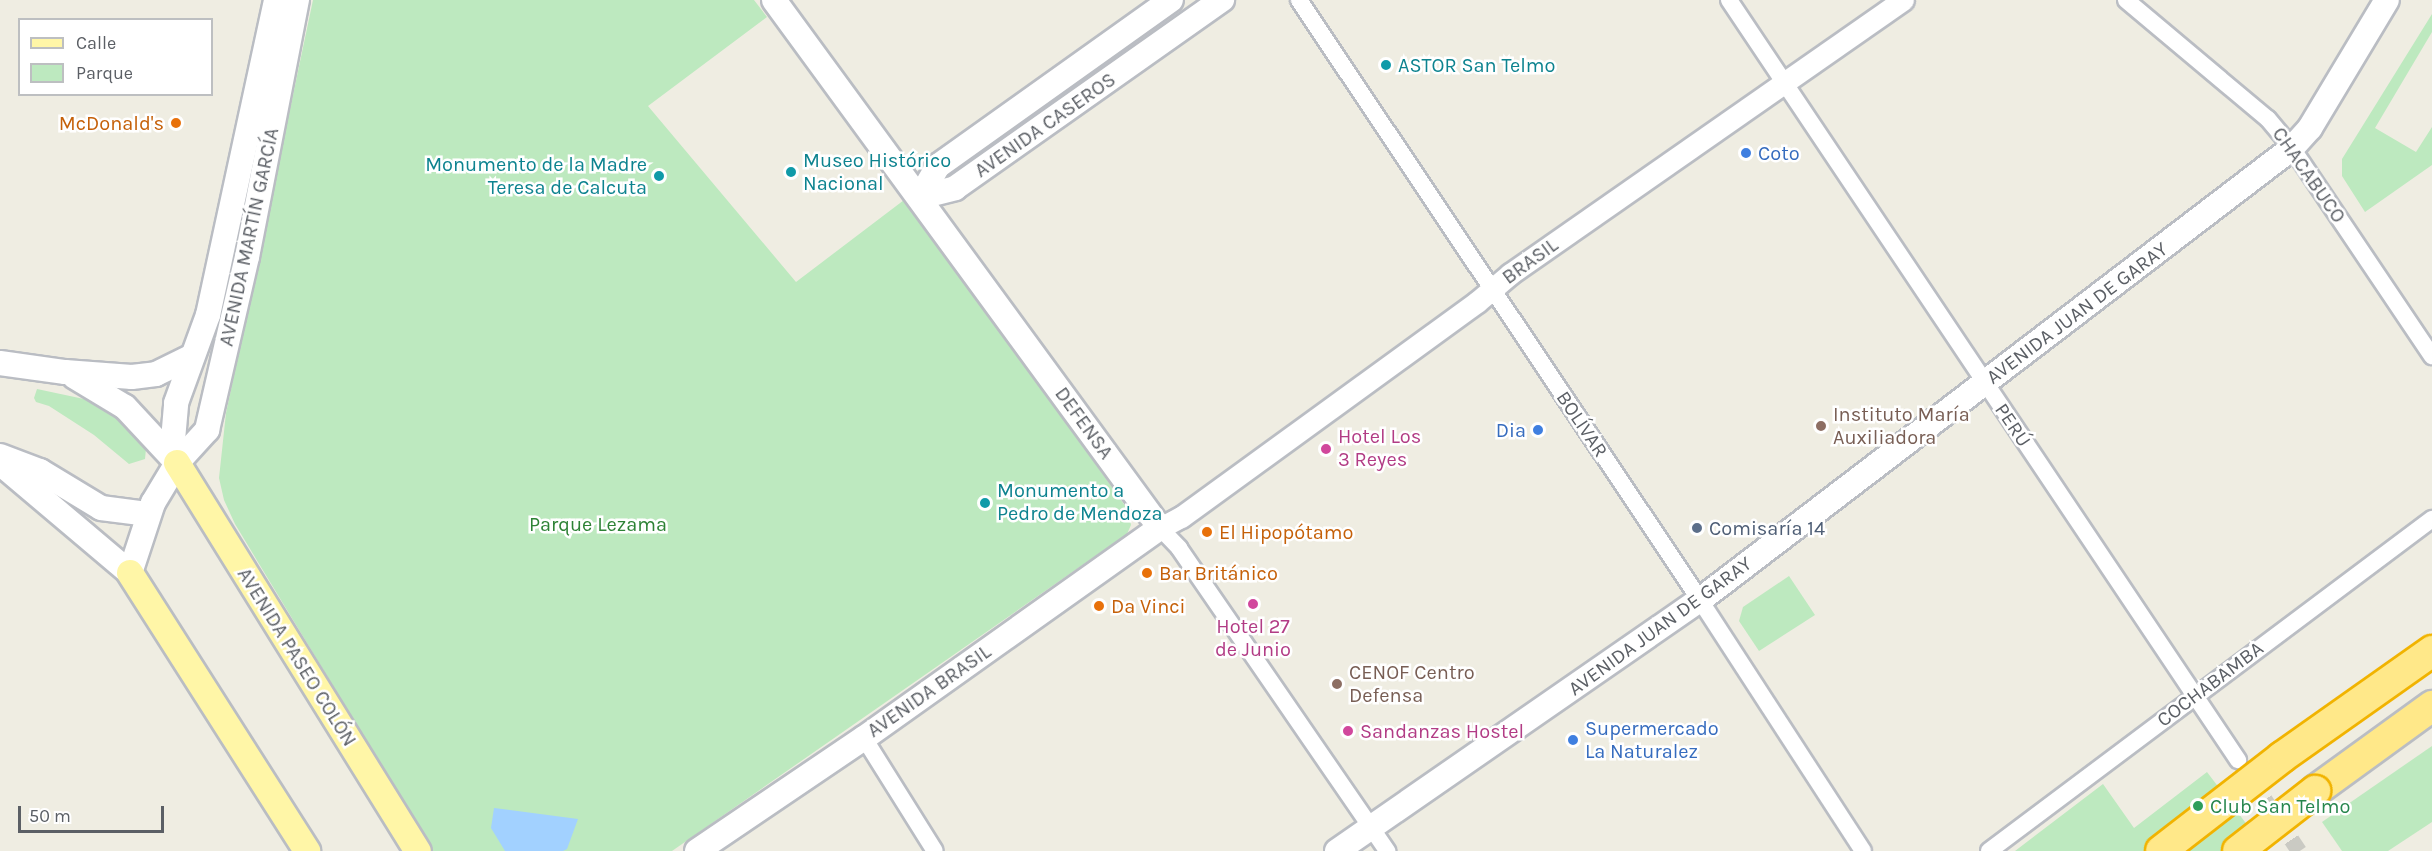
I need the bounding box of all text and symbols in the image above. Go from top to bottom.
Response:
legend [18,18,213,96]
text: Calle [76,32,116,54]
place label: ASTOR San Telmo [1398,53,1555,77]
marker: ASTOR San Telmo [1379,58,1393,72]
text: Parque [76,62,133,84]
street label: AVENIDA CASEROS [970,67,1120,183]
place label: McDonald's [59,111,164,135]
marker: McDonald's [169,116,183,130]
street label: CHACABUCO [2267,122,2351,228]
street label: AVENIDA MARTÍN GARCÍA [214,126,284,348]
place label: Coto [1758,141,1800,165]
marker: Coto [1739,146,1753,160]
place label: Museo Histórico Nacional [803,148,951,195]
place label: Monumento de la Madre Teresa de Calcuta [425,152,647,199]
marker: Museo Histórico Nacional [784,165,798,179]
marker: Monumento de la Madre Teresa de Calcuta [652,169,666,183]
street label: BRASIL [1497,233,1563,289]
street label: AVENIDA JUAN DE GARAY [1982,237,2172,389]
street label: DEFENSA [1050,382,1118,464]
street label: BOLÍVAR [1551,386,1613,462]
street label: PERÚ [1990,399,2036,451]
place label: Instituto María Auxiliadora [1833,402,1970,449]
place label: Dia [1496,418,1526,442]
marker: Instituto María Auxiliadora [1814,419,1828,433]
marker: Dia [1531,423,1545,437]
place label: Hotel Los 3 Reyes [1338,425,1421,472]
marker: Hotel Los 3 Reyes [1319,442,1333,456]
place label: Monumento a Pedro de Mendoza [997,479,1163,526]
marker: Monumento a Pedro de Mendoza [978,496,992,510]
park label: Parque Lezama [529,512,667,536]
place label: Comisaría 14 [1709,516,1825,540]
place label: El Hipopótamo [1219,520,1353,544]
marker: Comisaría 14 [1690,521,1704,535]
marker: El Hipopótamo [1200,525,1214,539]
street label: AVENIDA JUAN DE GARAY [1564,551,1756,701]
place label: Bar Británico [1159,561,1278,585]
street label: AVENIDA PASEO COLÓN [232,563,362,751]
marker: Bar Británico [1140,566,1154,580]
place label: Da Vinci [1111,594,1186,618]
marker: Hotel 27 de Junio [1246,597,1260,611]
marker: Da Vinci [1092,599,1106,613]
place label: Hotel 27 de Junio [1215,614,1291,661]
street label: COCHABAMBA [2152,636,2268,732]
street label: AVENIDA BRASIL [863,639,995,743]
place label: CENOF Centro Defensa [1349,660,1475,707]
marker: CENOF Centro Defensa [1330,677,1344,691]
place label: Supermercado La Naturalez [1585,716,1719,763]
place label: Sandanzas Hostel [1360,719,1524,743]
marker: Sandanzas Hostel [1341,724,1355,738]
marker: Supermercado La Naturalez [1566,733,1580,747]
scale bar [21,794,166,832]
place label: Club San Telmo [2210,794,2351,818]
marker: Club San Telmo [2191,799,2205,813]
text: 50 m [29,805,71,827]

